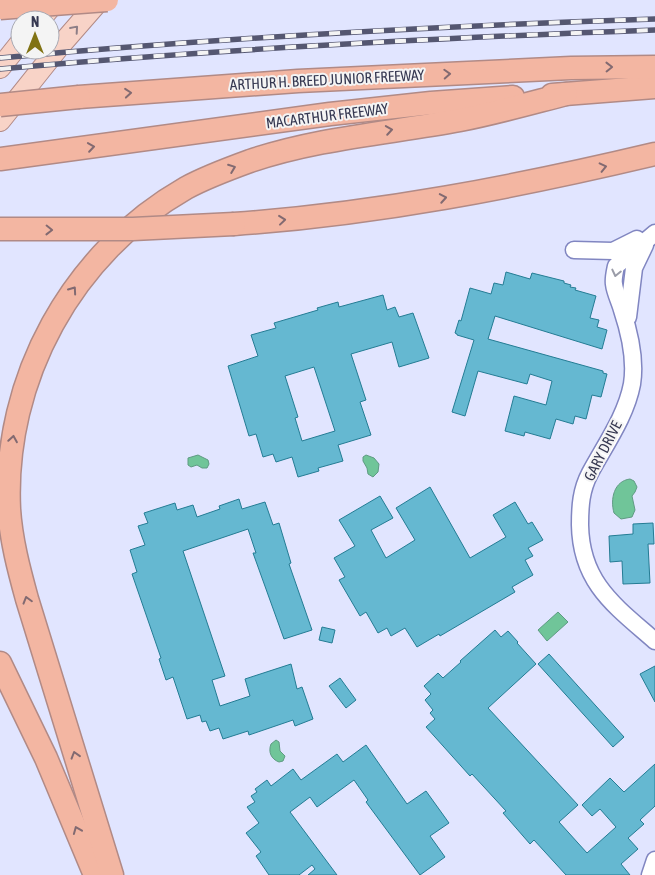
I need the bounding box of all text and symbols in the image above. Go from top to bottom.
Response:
north arrow [10,10,60,60]
text: N [31,14,39,30]
one-way arrow [69,26,77,35]
one-way arrow [606,62,614,72]
street label: ARTHUR H. BREED JUNIOR FREEWAY [229,66,425,93]
one-way arrow [443,69,451,80]
one-way arrow [124,88,132,99]
street label: MACARTHUR FREEWAY [265,100,389,131]
one-way arrow [385,126,394,136]
one-way arrow [87,142,95,152]
one-way arrow [598,162,607,173]
one-way arrow [227,164,235,174]
one-way arrow [439,194,448,204]
one-way arrow [278,215,286,226]
one-way arrow [45,225,53,235]
one-way arrow [611,268,622,277]
one-way arrow [68,287,76,296]
street label: GARY DRIVE [580,417,625,484]
one-way arrow [8,435,18,444]
one-way arrow [22,595,33,604]
one-way arrow [71,751,81,760]
one-way arrow [72,826,83,835]

